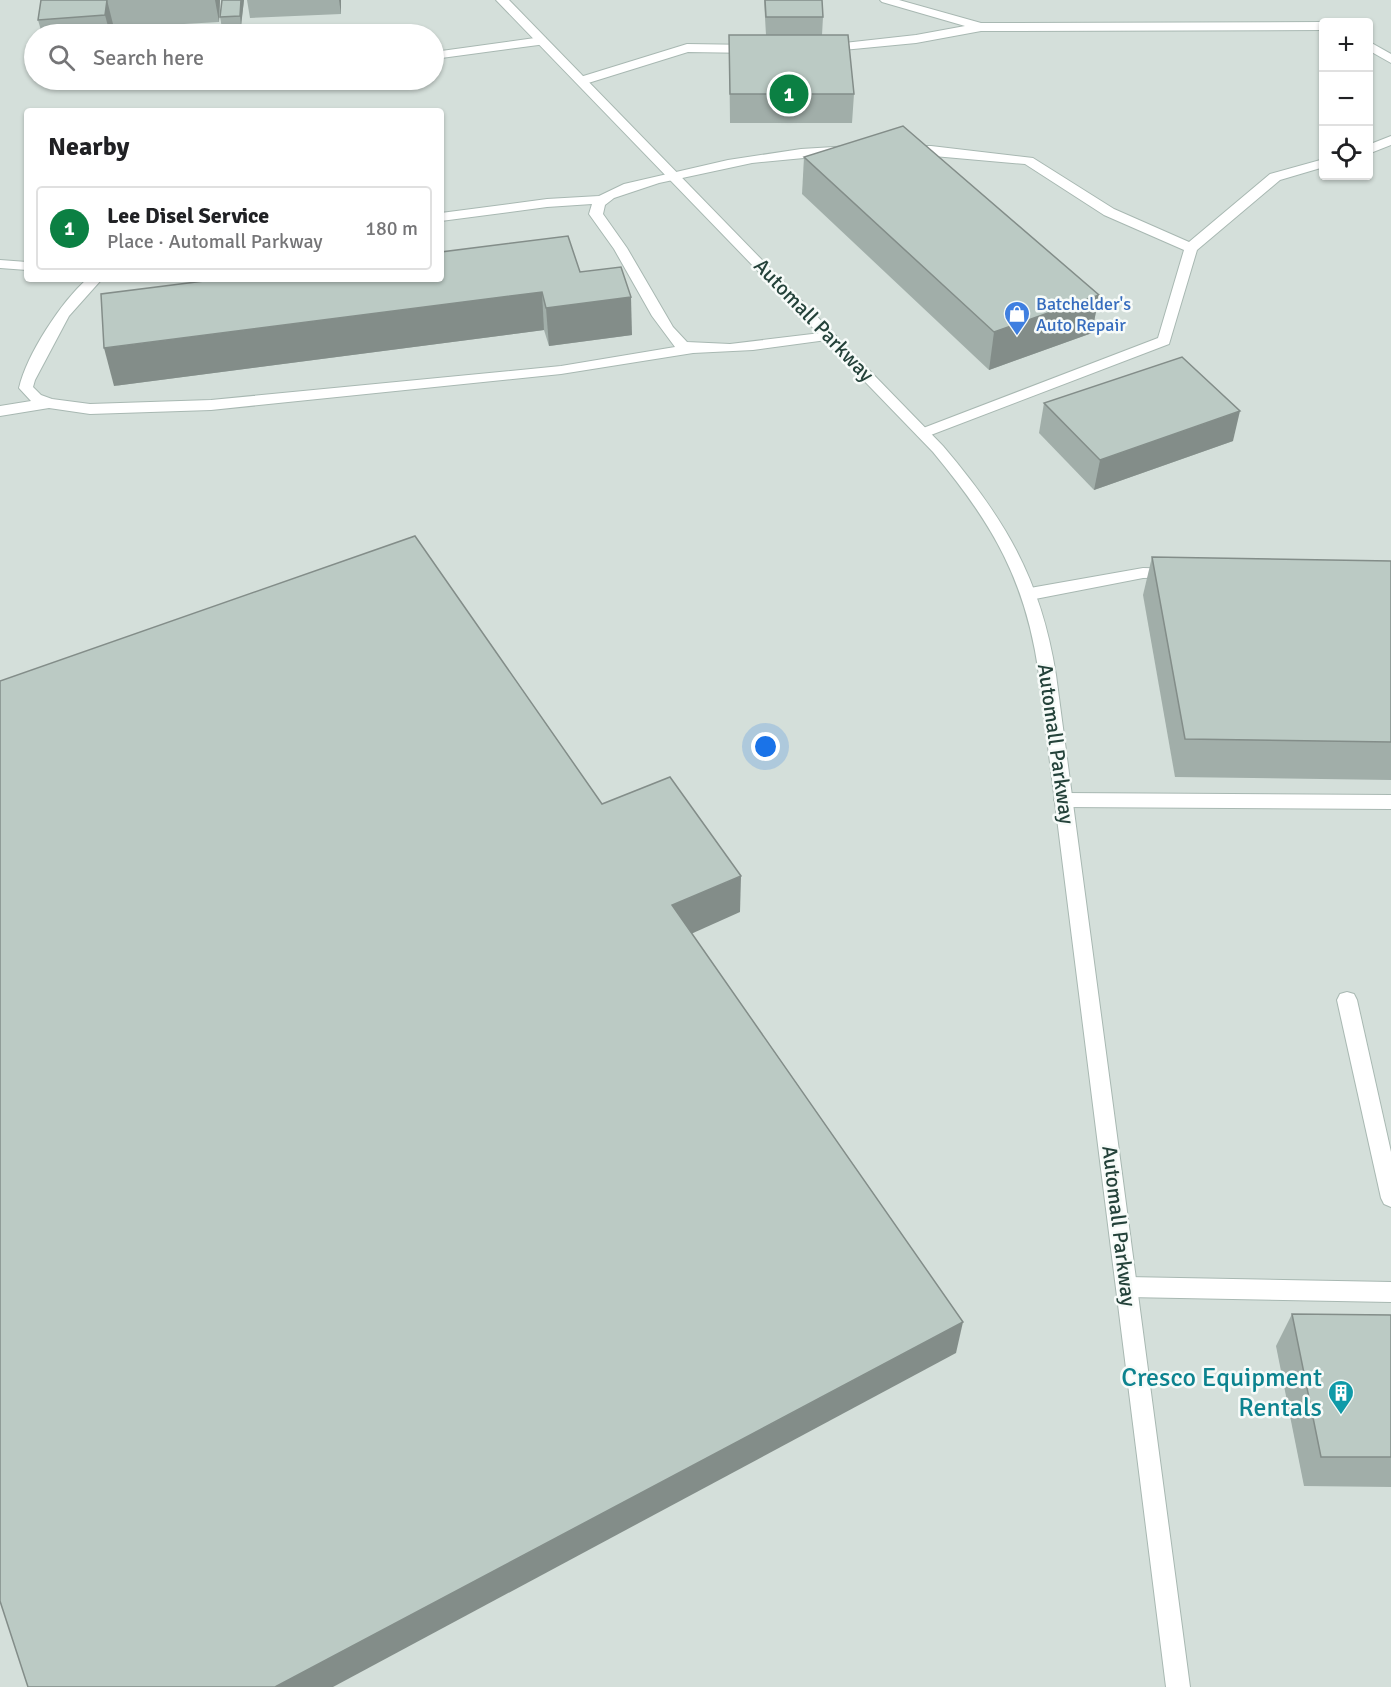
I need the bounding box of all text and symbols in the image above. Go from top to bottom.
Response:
map controls [1319,18,1373,180]
button: + [1319,18,1373,72]
search box [24,24,444,90]
icon: search [45,41,78,74]
text: Search here [93,44,204,71]
pin: 1 [770,72,808,116]
button: − [1319,72,1373,126]
button: locate [1319,126,1373,180]
text: Nearby [48,131,129,163]
text: Lee Disel Service [107,202,269,229]
text: 1 [64,216,75,241]
text: 180 m [365,216,418,241]
text: Place · Automall Parkway [107,229,323,254]
street label: Automall Parkway [748,253,880,387]
place label: Batchelder's Auto Repair [1036,293,1131,336]
shop icon: Batchelder's Auto Repair [1002,299,1032,337]
street label: Automall Parkway [1032,662,1080,826]
your location [751,732,780,761]
street label: Automall Parkway [1096,1144,1142,1308]
place label: Cresco Equipment Rentals [1121,1362,1322,1424]
building icon: Cresco Equipment Rentals [1326,1378,1356,1416]

